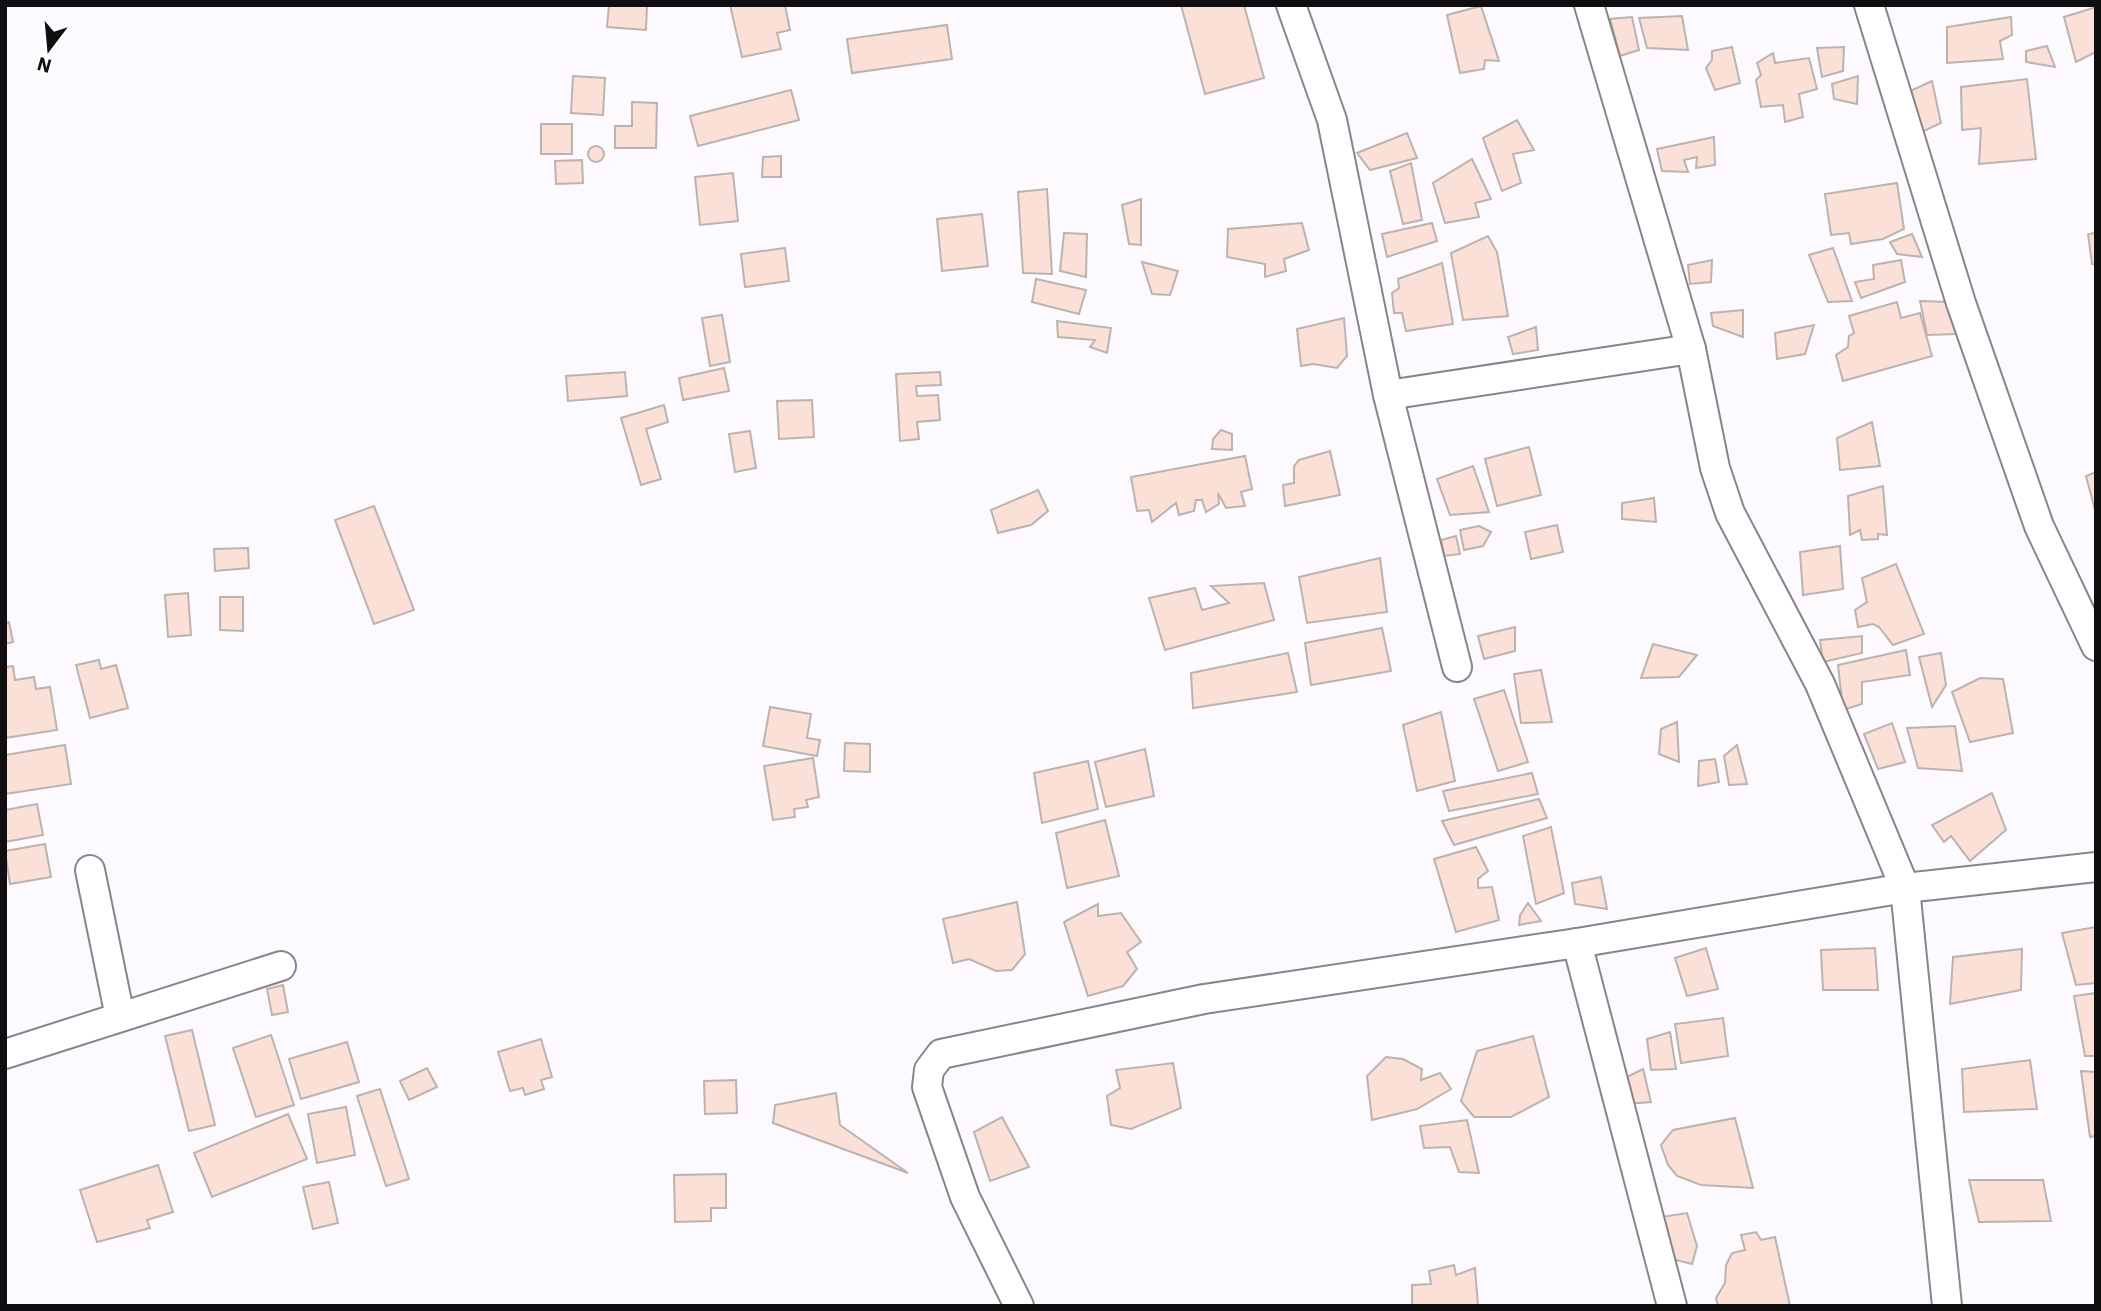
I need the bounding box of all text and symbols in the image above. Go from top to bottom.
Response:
north arrow [14,14,84,84]
text: N [34,52,54,79]

